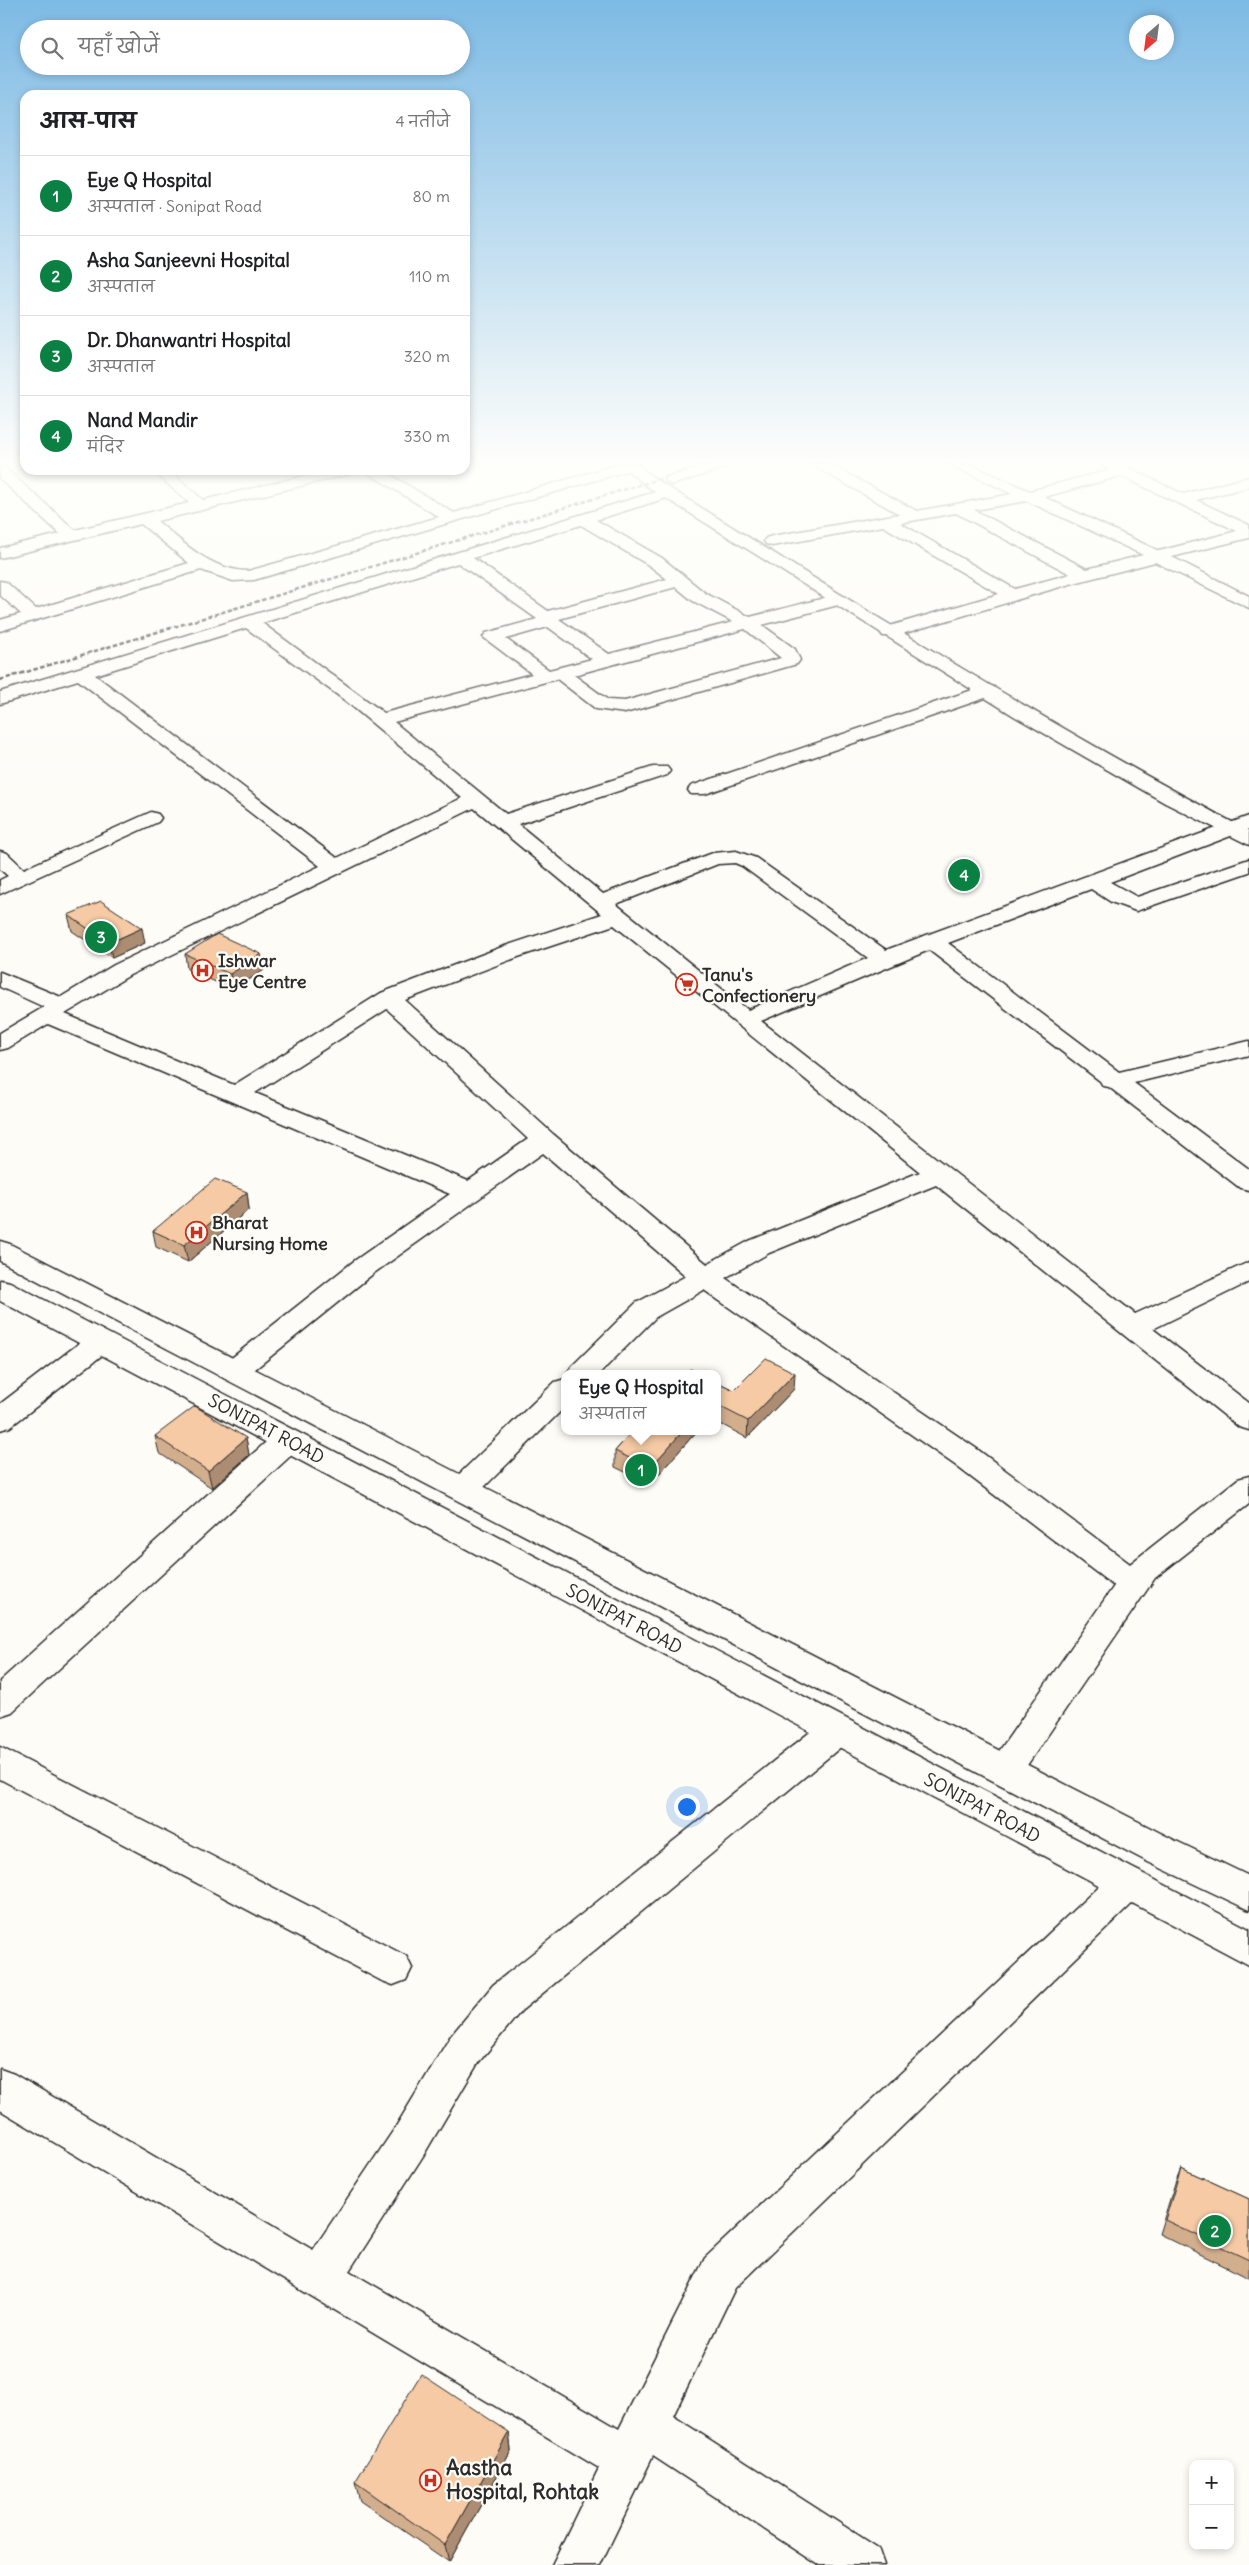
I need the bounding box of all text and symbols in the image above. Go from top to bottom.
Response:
north arrow [1129,15,1174,60]
search box [20,20,470,75]
icon: search [38,34,66,62]
text: यहाँ खोजें [78,34,159,58]
text: आस-पास [40,107,137,134]
text: 4 नतीजे [395,111,450,131]
text: Eye Q Hospital [87,168,212,192]
text: 1 [53,186,59,206]
text: 80 m [412,186,450,206]
text: अस्पताल · Sonipat Road [87,196,262,216]
text: Asha Sanjeevni Hospital [87,248,290,272]
text: 2 [52,266,60,286]
text: 110 m [409,266,450,286]
text: अस्पताल [87,276,155,296]
text: Dr. Dhanwantri Hospital [87,328,291,352]
text: 3 [51,346,61,366]
text: 320 m [404,346,450,366]
text: अस्पताल [87,356,155,376]
text: Nand Mandir [87,408,198,432]
text: 4 [51,426,61,446]
text: 330 m [403,426,450,446]
text: मंदिर [87,436,124,456]
pin: 4 [948,856,980,894]
pin: 3 [85,918,117,956]
place label: Ishwar Eye Centre [218,949,307,993]
hospital icon: Ishwar Eye Centre [190,959,214,983]
place label: Tanu's Confectionery [702,963,816,1007]
supermarket icon: Tanu's Confectionery [674,973,698,997]
place label: Bharat Nursing Home [212,1211,328,1255]
hospital icon: Bharat Nursing Home [184,1221,208,1245]
popup [561,1370,721,1435]
text: Eye Q Hospital [579,1375,703,1399]
street label: SONIPAT ROAD [204,1388,328,1469]
text: अस्पताल [579,1403,647,1423]
pin: 1 [625,1451,657,1489]
street label: SONIPAT ROAD [562,1578,686,1659]
street label: SONIPAT ROAD [920,1767,1044,1848]
your location [674,1794,700,1820]
pin: 2 [1199,2212,1231,2250]
place label: Aastha Hospital, Rohtak [446,2454,599,2505]
map controls [1189,2460,1234,2550]
button: + [1189,2460,1234,2505]
hospital icon: Aastha Hospital, Rohtak [418,2468,442,2492]
button: − [1189,2505,1234,2550]

